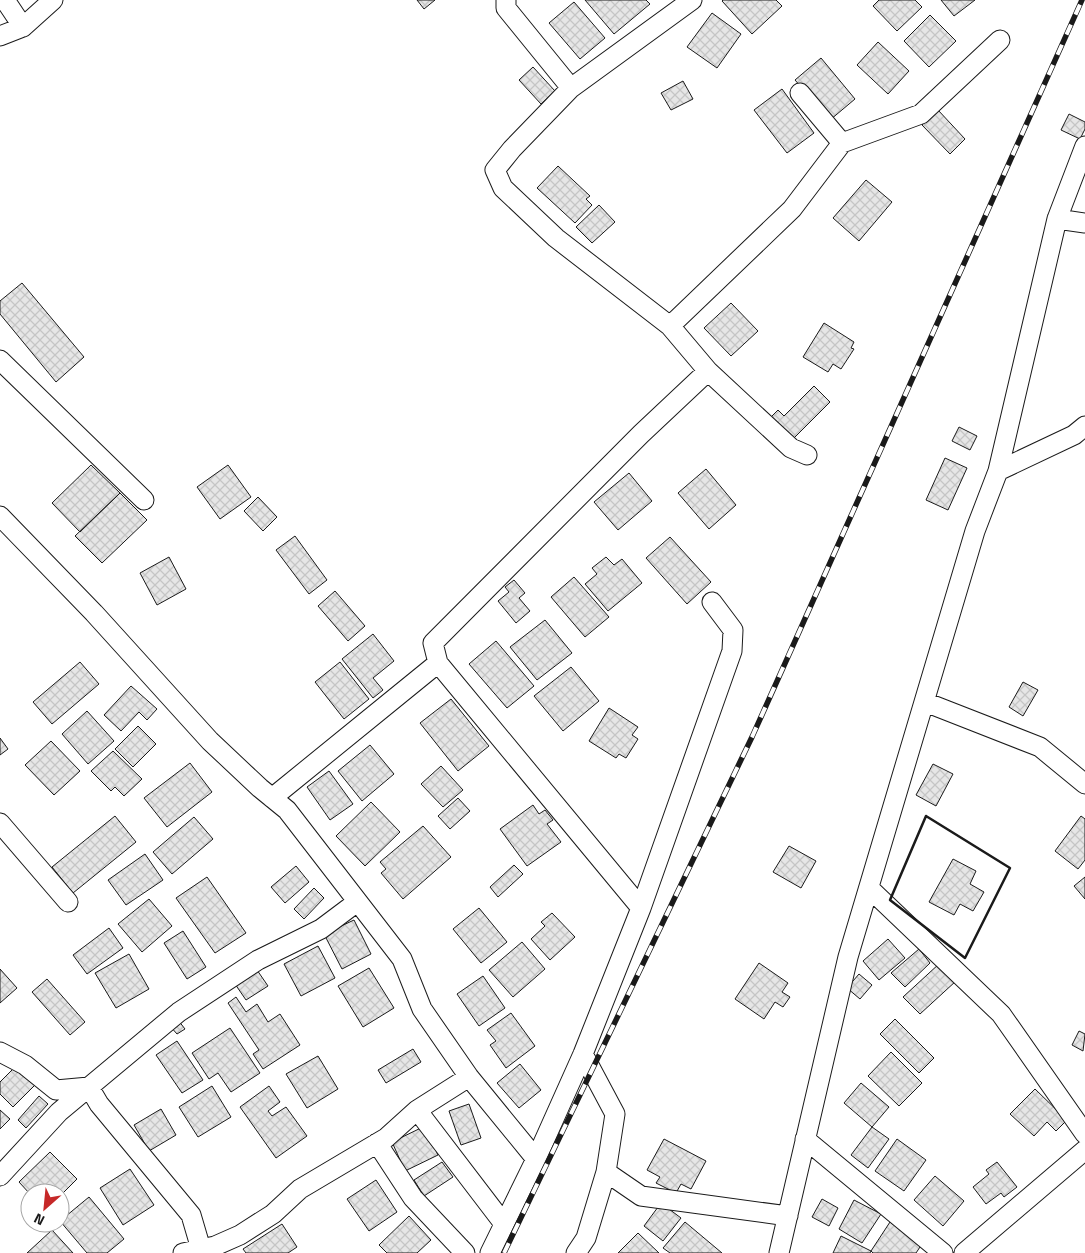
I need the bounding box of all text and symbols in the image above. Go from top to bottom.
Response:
north arrow [20,1183,70,1233]
text: N [30,1208,48,1232]

